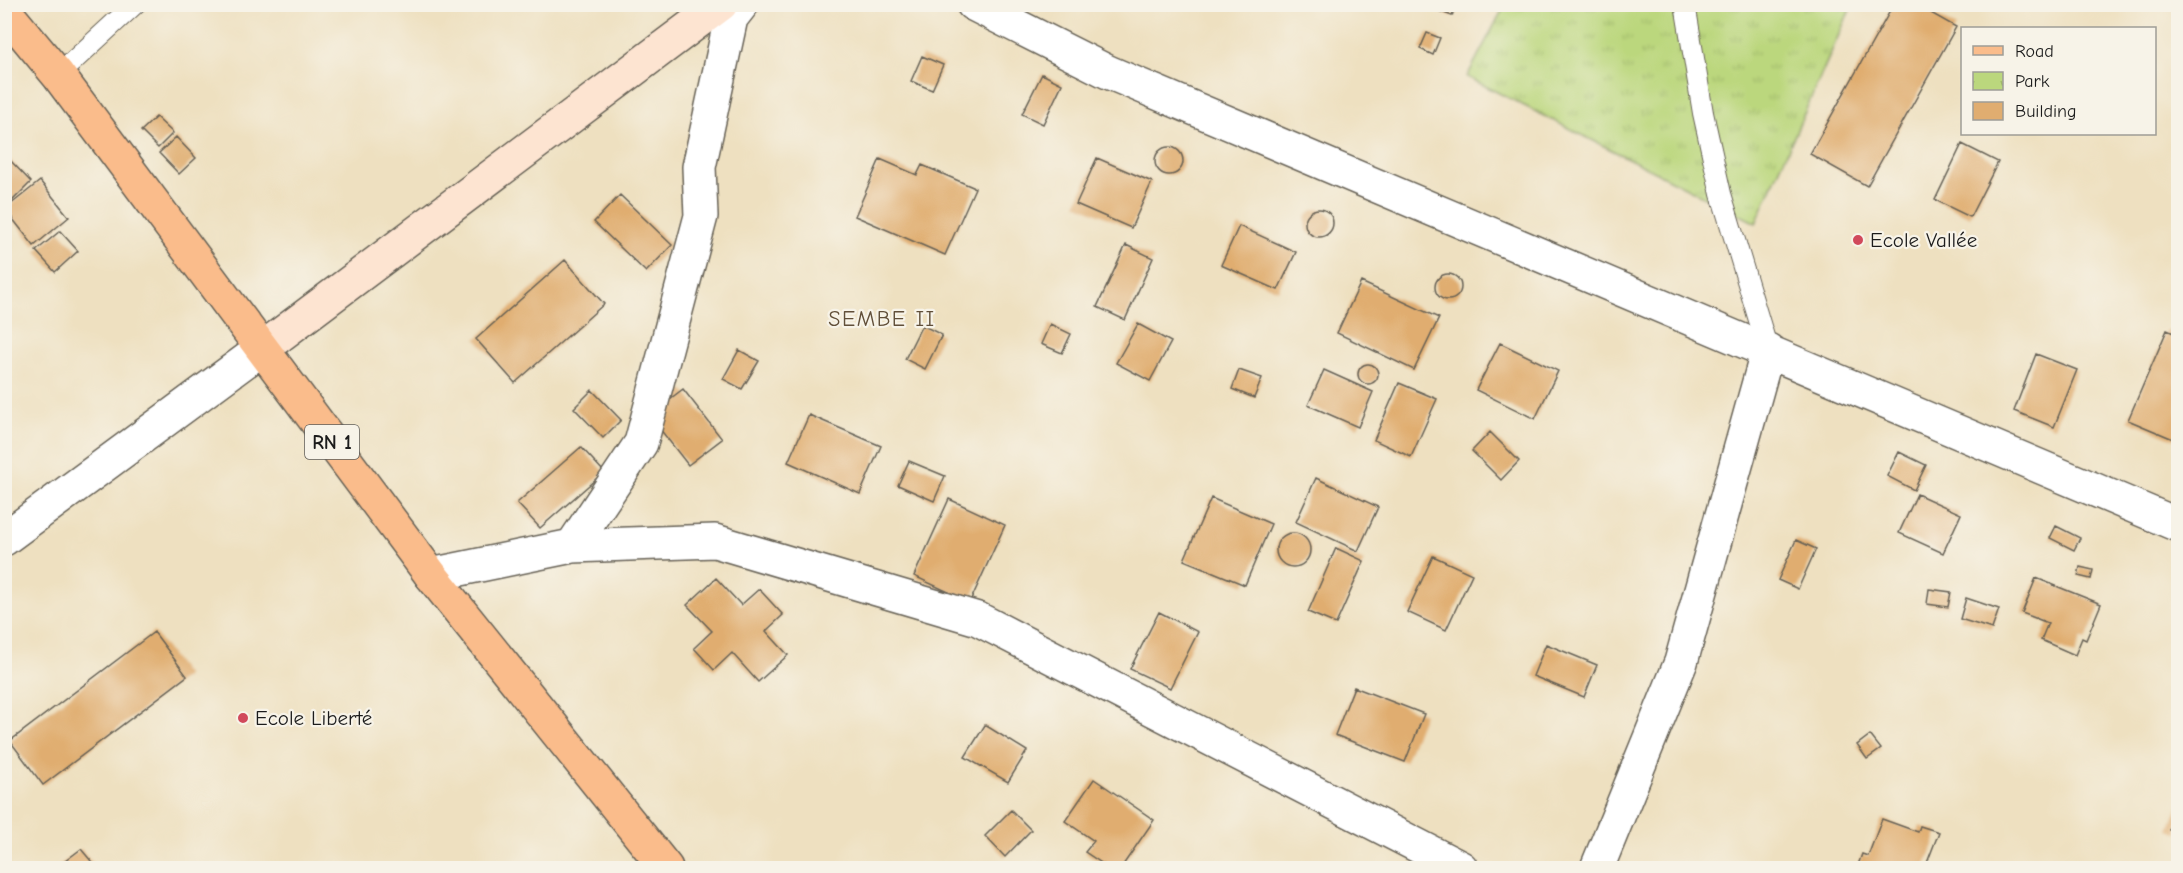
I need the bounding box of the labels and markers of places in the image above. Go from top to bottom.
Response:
place label: Ecole Vallée [1870,228,1977,252]
marker: Ecole Vallée [1851,233,1865,247]
place label: Ecole Liberté [255,706,372,730]
marker: Ecole Liberté [236,711,250,725]

